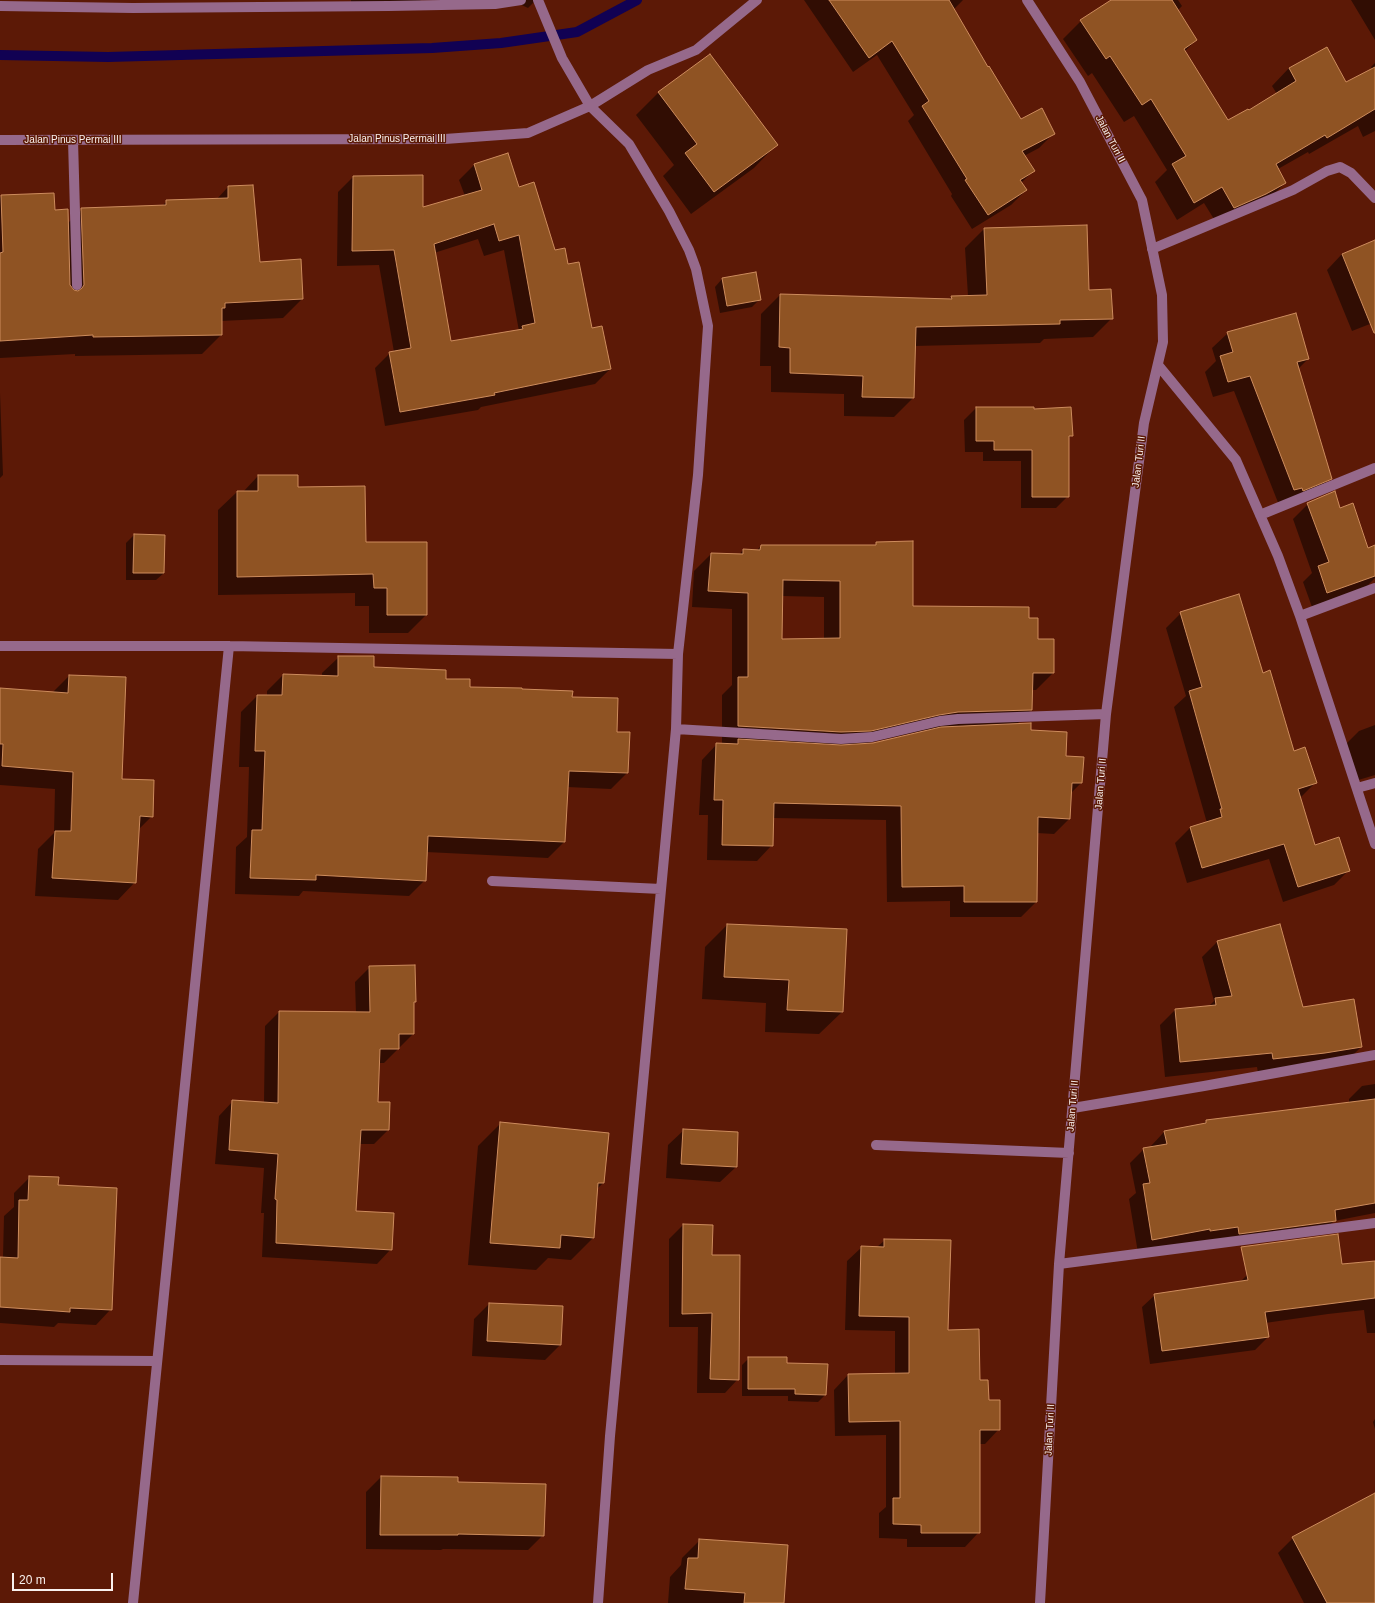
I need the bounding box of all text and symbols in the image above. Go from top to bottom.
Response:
street label: Jalan Turi II [1093,113,1127,165]
street label: Jalan Pinus Permai III [348,133,446,145]
street label: Jalan Pinus Permai III [24,134,122,146]
street label: Jalan Turi II [1130,436,1148,488]
street label: Jalan Turi II [1093,758,1109,810]
street label: Jalan Turi II [1065,1080,1081,1132]
street label: Jalan Turi II [1043,1404,1057,1456]
scale bar [14,1565,115,1591]
text: 20 m [19,1573,46,1587]

